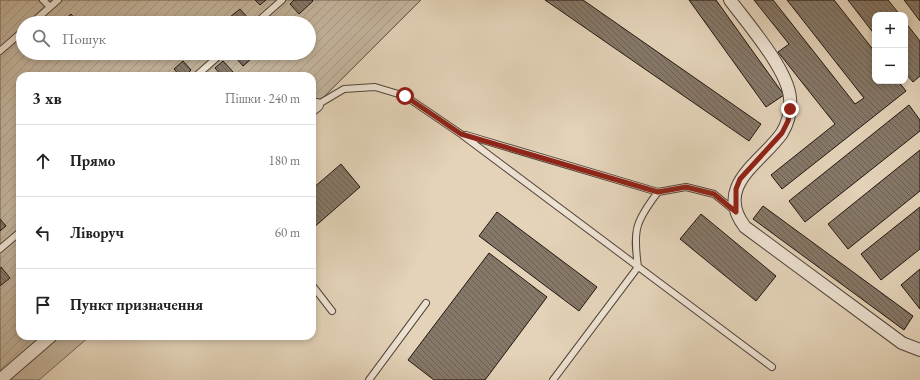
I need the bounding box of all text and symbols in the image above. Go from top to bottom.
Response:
map controls [872,12,908,84]
button: + [872,12,908,48]
search box [16,16,316,60]
icon: search [30,27,52,49]
text: Пошук [62,29,106,48]
button: − [872,48,908,84]
text: 3 хв [32,87,62,109]
route start [396,87,414,105]
text: Пішки · 240 m [225,90,300,107]
route end [781,100,799,118]
icon: ahead [32,150,54,172]
text: Прямо [70,151,115,170]
text: 180 m [269,152,300,169]
icon: left [32,222,54,244]
text: Ліворуч [70,223,124,242]
text: 60 m [275,224,300,241]
icon: arrive [32,294,54,316]
text: Пункт призначення [70,295,203,314]

